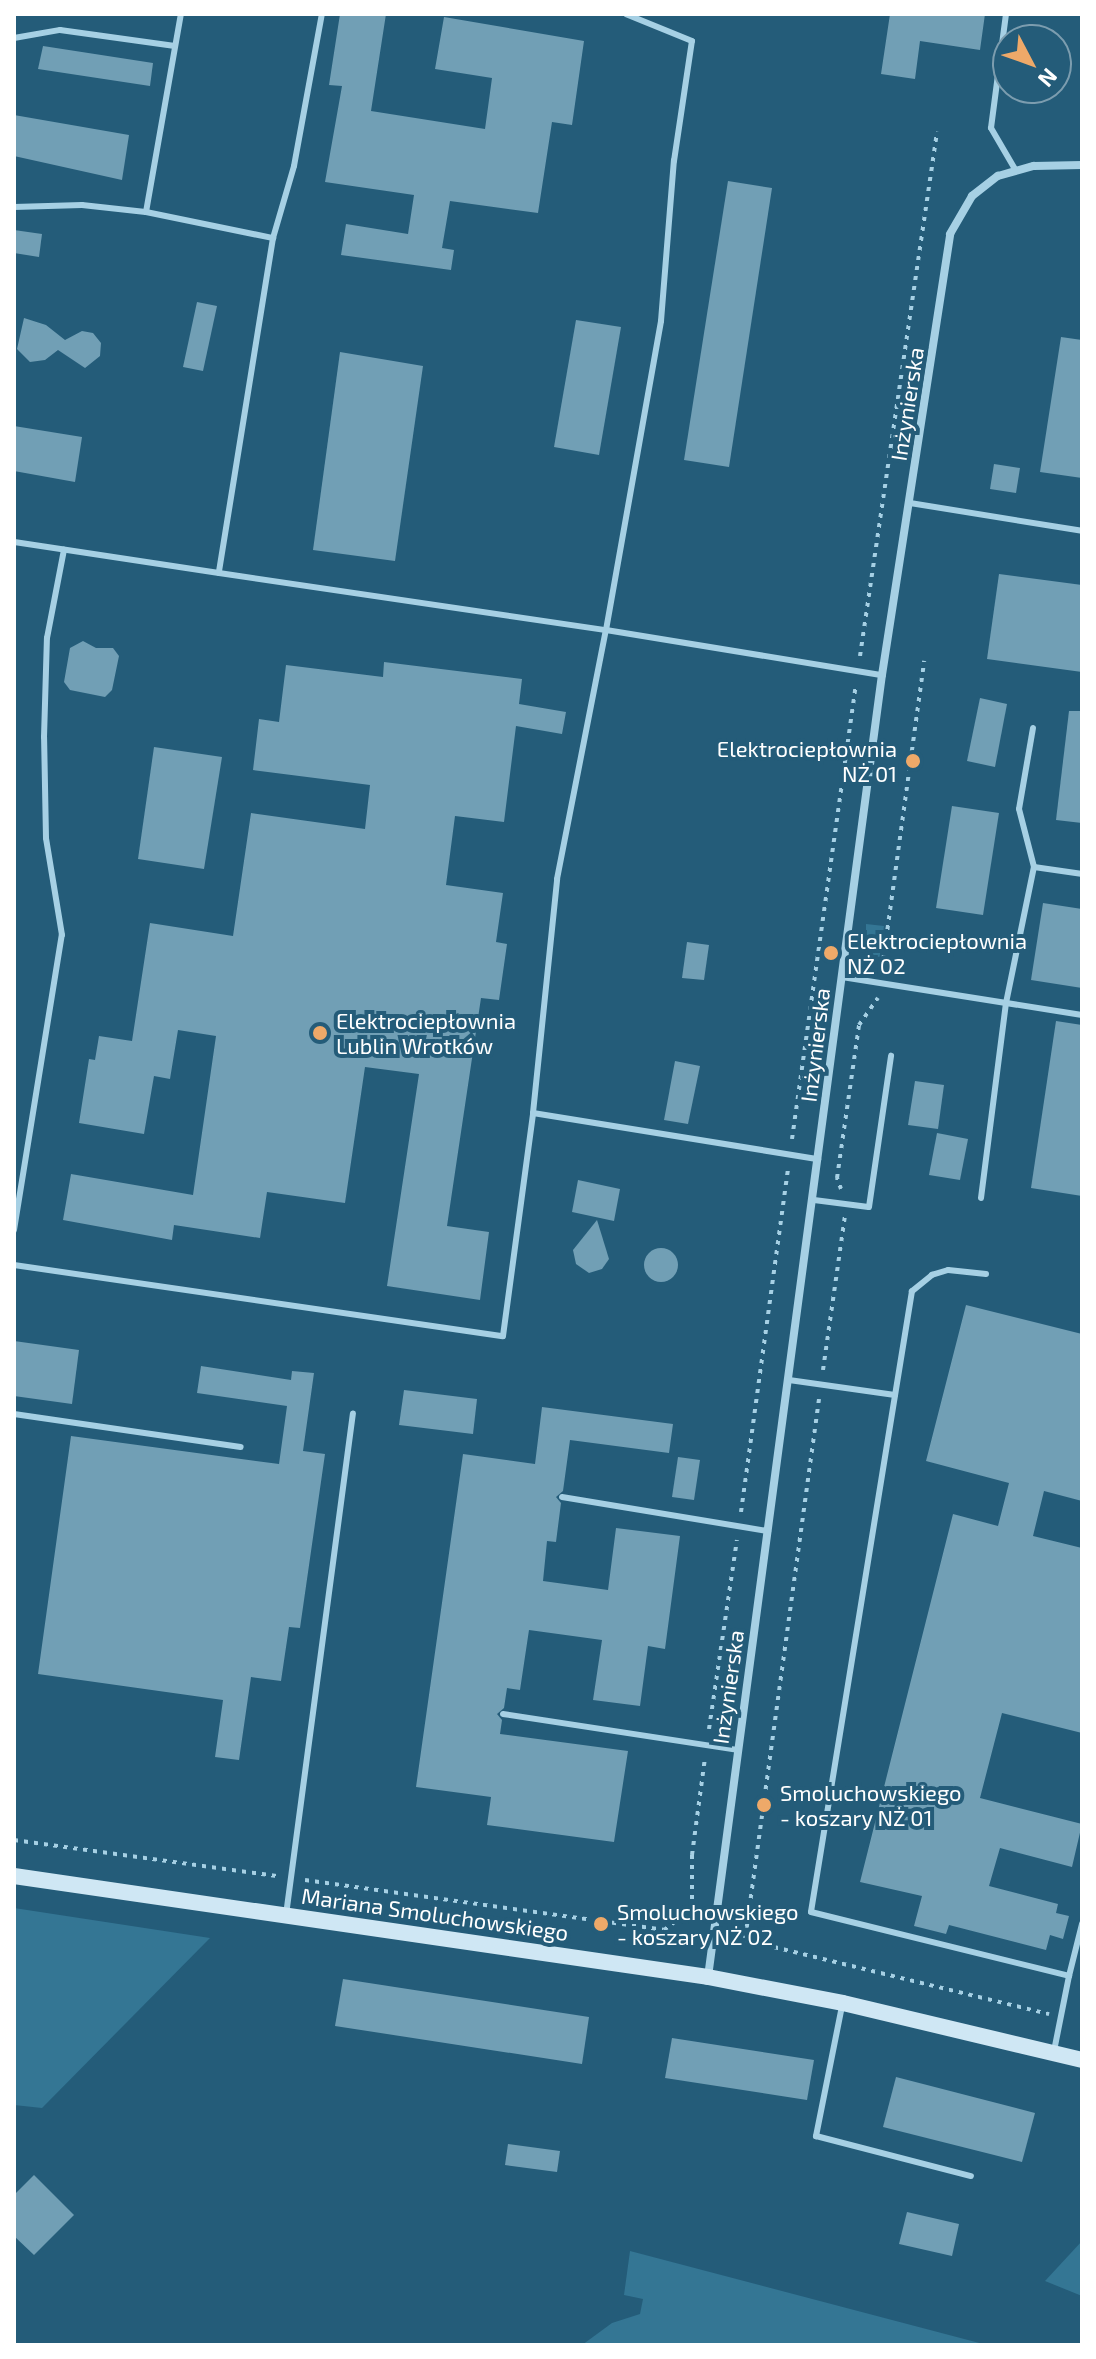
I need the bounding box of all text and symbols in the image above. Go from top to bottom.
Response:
north arrow [992,24,1072,104]
text: N [1034,64,1064,93]
street label: Inżynierska [885,345,929,463]
place label: Elektrociepłownia NŻ 01 [717,735,897,786]
marker: Elektrociepłownia NŻ 01 [904,752,922,770]
place label: Elektrociepłownia NŻ 02 [847,927,1027,978]
marker: Elektrociepłownia NŻ 02 [822,944,840,962]
street label: Inżynierska [795,986,835,1104]
place label: Elektrociepłownia Lublin Wrotków [336,1007,516,1058]
marker: Elektrociepłownia Lublin Wrotków [311,1024,329,1042]
street label: Inżynierska [707,1628,749,1746]
place label: Smoluchowskiego - koszary NŻ 01 [780,1779,962,1830]
marker: Smoluchowskiego - koszary NŻ 01 [755,1796,773,1814]
street label: Mariana Smoluchowskiego [300,1882,570,1946]
place label: Smoluchowskiego - koszary NŻ 02 [617,1898,799,1950]
marker: Smoluchowskiego - koszary NŻ 02 [592,1915,610,1933]

